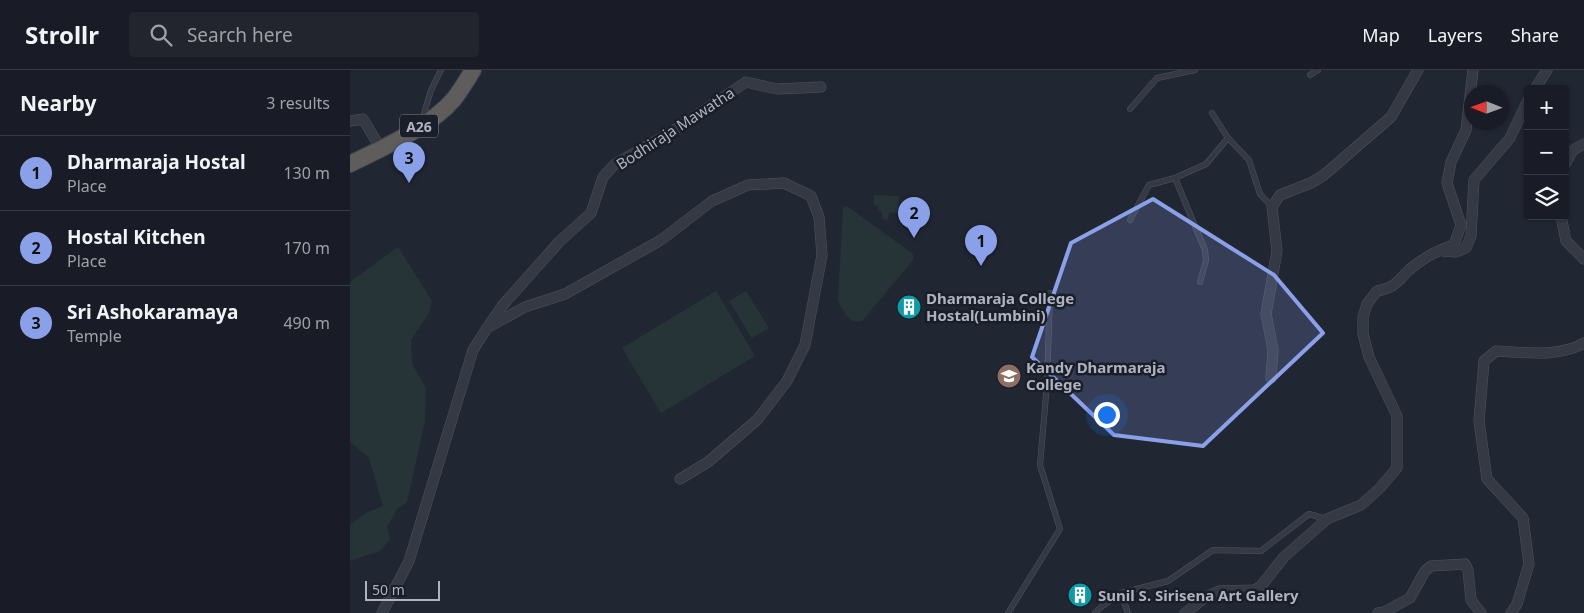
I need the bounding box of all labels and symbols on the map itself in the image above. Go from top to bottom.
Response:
street label: Bodhiraja Mawatha [612,82,738,174]
north arrow [1464,85,1509,130]
road number: A26 [400,114,438,138]
pin: 3 [393,142,425,183]
pin: 2 [898,197,930,238]
pin: 1 [965,225,997,266]
place label: Dharmaraja College Hostal(Lumbini) [926,288,1074,325]
building icon: Dharmaraja College Hostal(Lumbini) [896,294,922,320]
place label: Kandy Dharmaraja College [1026,357,1166,394]
school or university icon: Kandy Dharmaraja College [996,363,1022,389]
your location [1094,402,1120,428]
scale bar [365,578,440,601]
building icon: Sunil S. Sirisena Art Gallery [1067,582,1093,608]
place label: Sunil S. Sirisena Art Gallery [1098,585,1299,605]

